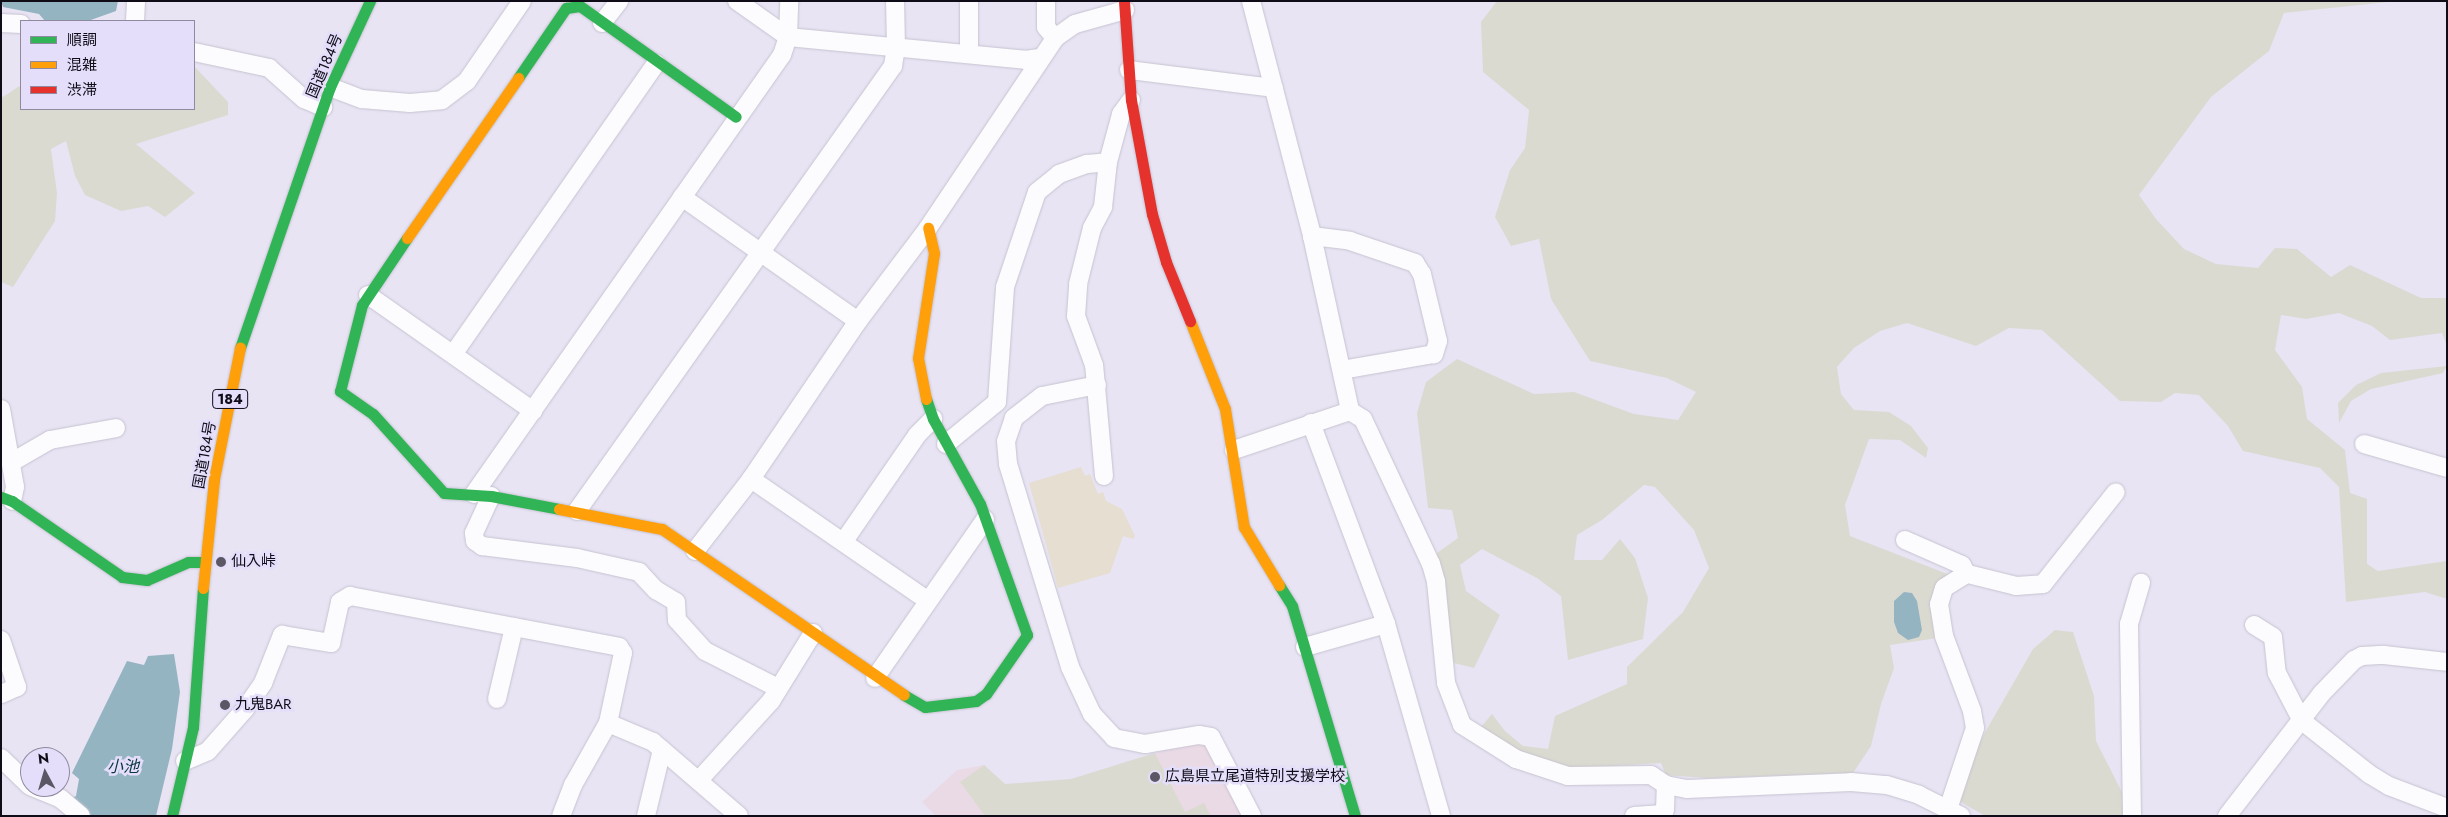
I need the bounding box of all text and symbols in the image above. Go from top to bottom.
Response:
legend [20,20,195,110]
text: 順調 [67,29,97,51]
street label: 国道184号 [303,31,347,101]
text: 混雑 [67,54,97,76]
text: 渋滞 [67,79,97,101]
road number: 184 [211,388,249,410]
street label: 国道184号 [190,420,220,490]
place label: 仙入峠 [231,553,276,571]
marker: 仙入峠 [215,556,227,568]
place label: 九鬼BAR [235,696,291,714]
marker: 九鬼BAR [219,699,231,711]
north arrow [20,747,70,797]
text: N [37,748,50,769]
water label: 小池 [107,757,139,777]
place label: 広島県立尾道特別支援学校 [1165,768,1345,786]
marker: 広島県立尾道特別支援学校 [1149,771,1161,783]

